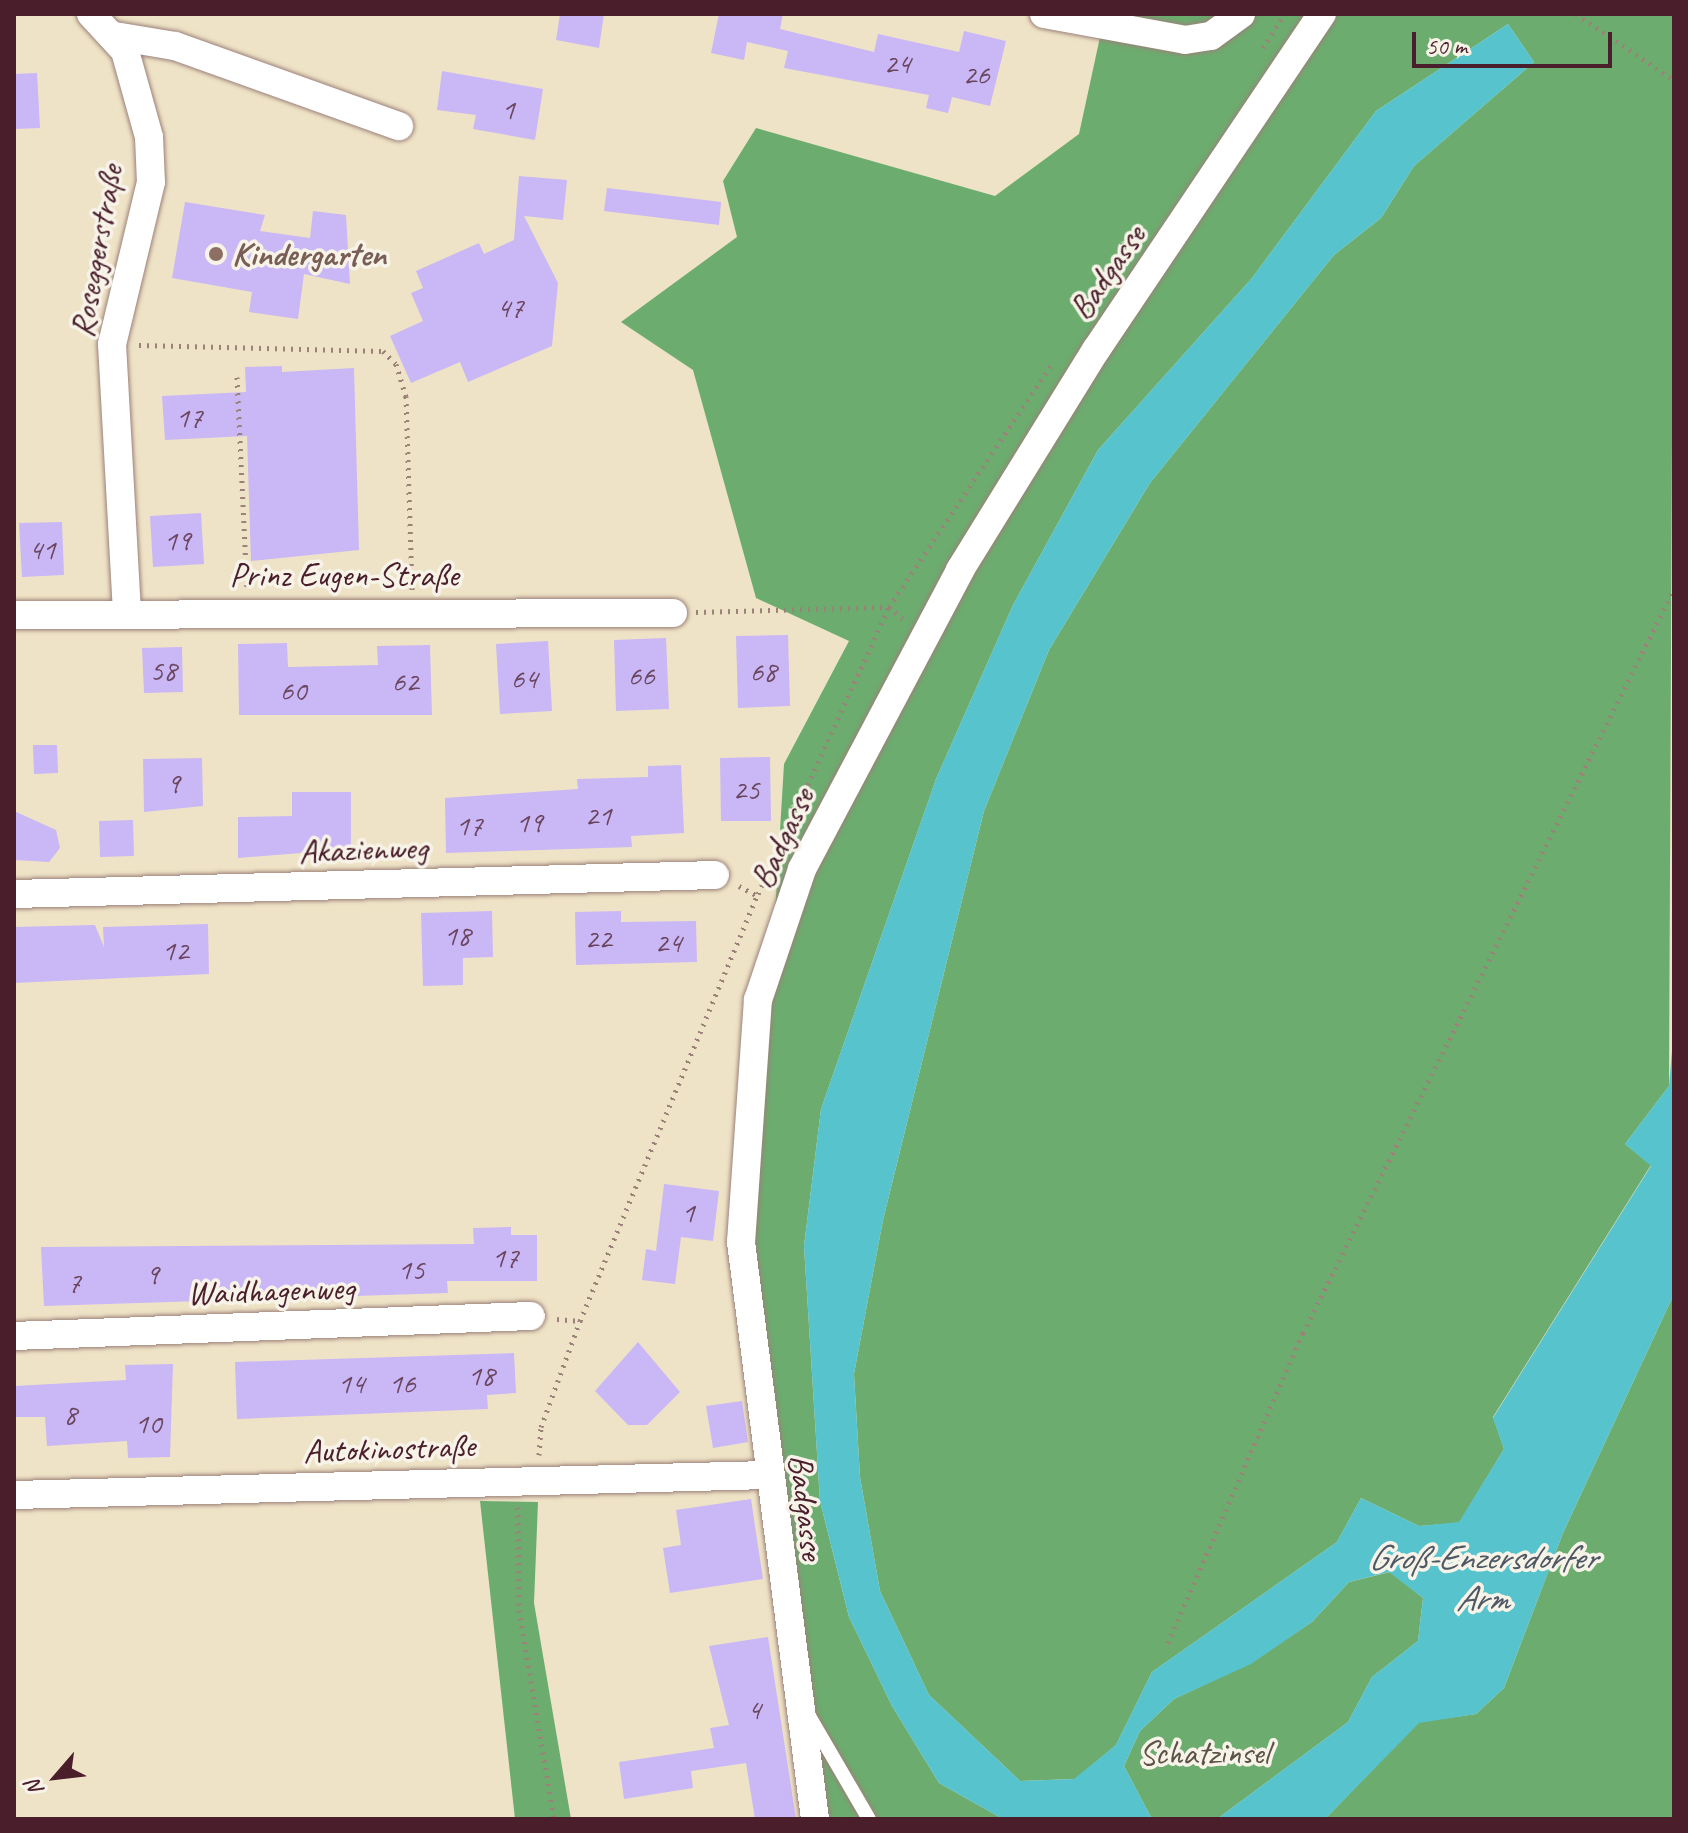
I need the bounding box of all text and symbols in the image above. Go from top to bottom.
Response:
scale bar [1416,16,1616,66]
text: 50 m [1426,31,1467,61]
house number: 24 [884,45,910,81]
house number: 26 [963,56,989,92]
house number: 1 [501,91,515,127]
street label: Roseggerstraße [61,162,131,340]
street label: Badgasse [1060,217,1154,327]
place label: Kindergarten [232,234,386,274]
marker: Kindergarten [207,245,225,263]
house number: 47 [497,289,523,325]
house number: 17 [176,399,202,435]
house number: 19 [164,522,190,558]
house number: 41 [29,531,55,567]
street label: Prinz Eugen-Straße [230,555,458,595]
house number: 58 [150,652,176,688]
house number: 68 [750,653,776,689]
house number: 66 [628,657,654,693]
house number: 64 [511,660,537,696]
house number: 62 [392,663,418,699]
house number: 60 [280,672,306,708]
house number: 9 [166,765,180,801]
house number: 25 [733,771,759,807]
street label: Badgasse [741,781,823,895]
house number: 21 [585,797,611,833]
house number: 19 [516,804,542,840]
house number: 17 [456,807,482,843]
street label: Akazienweg [298,826,428,872]
house number: 18 [444,917,470,953]
house number: 22 [585,920,611,956]
house number: 24 [655,924,681,960]
house number: 12 [162,932,188,968]
house number: 1 [681,1194,695,1230]
house number: 17 [492,1239,518,1275]
house number: 15 [398,1251,424,1287]
house number: 9 [145,1256,159,1292]
house number: 7 [67,1264,81,1300]
street label: Waidhagenweg [187,1267,355,1313]
house number: 18 [468,1357,494,1393]
house number: 14 [338,1365,364,1401]
house number: 16 [389,1365,415,1401]
house number: 8 [63,1396,77,1432]
house number: 10 [135,1405,161,1441]
street label: Autokinostraße [302,1425,476,1471]
street label: Badgasse [780,1452,834,1562]
water label: Groß-Enzersdorfer Arm [1368,1535,1596,1620]
house number: 4 [747,1691,761,1727]
park label: Schatzinsel [1139,1733,1269,1773]
north arrow [16,1737,96,1817]
text: N [19,1776,50,1801]

